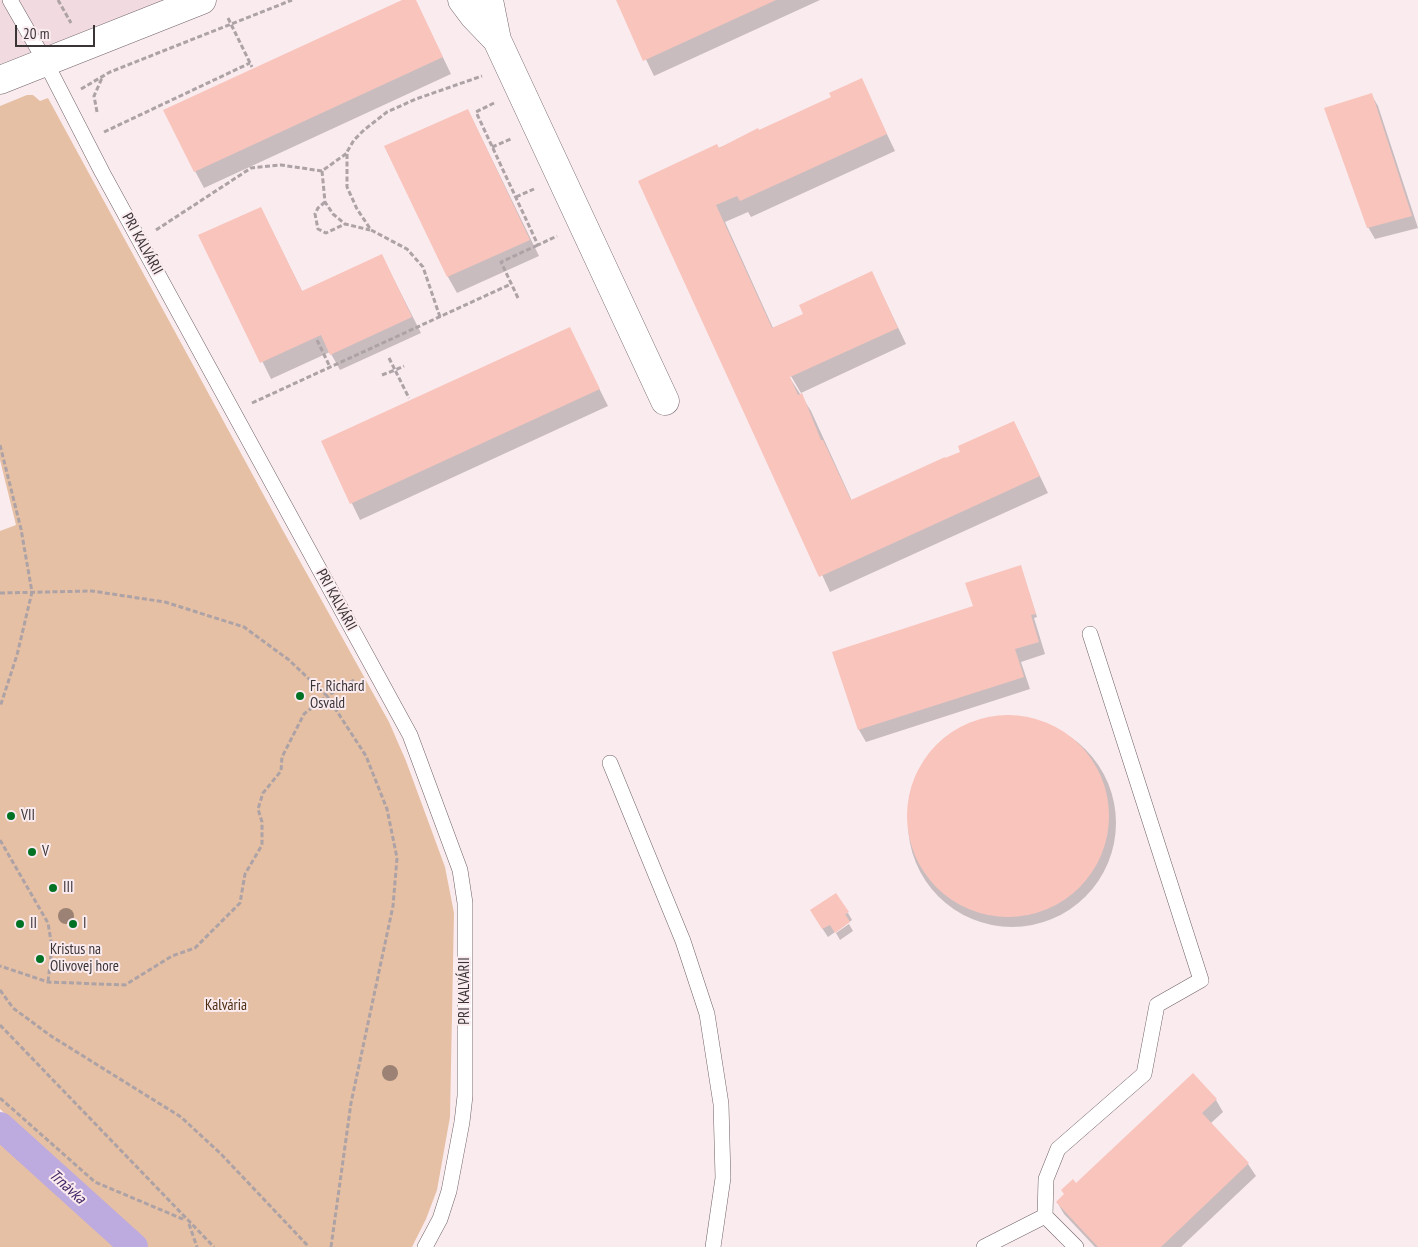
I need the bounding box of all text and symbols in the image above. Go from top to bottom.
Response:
scale bar [18,15,98,47]
text: 20 m [23,24,49,43]
street label: PRI KALVÁRII [118,210,166,278]
street label: PRI KALVÁRII [312,566,360,634]
place label: Fr. Richard Osvald [310,678,364,713]
marker: Fr. Richard Osvald [294,690,306,702]
place label: VII [21,807,35,825]
marker: VII [5,810,17,822]
place label: V [42,843,49,861]
marker: V [26,846,38,858]
place label: III [63,879,73,897]
marker: III [47,882,59,894]
place label: II [30,915,37,933]
place label: I [83,915,86,933]
marker: II [14,918,26,930]
marker: I [67,918,79,930]
place label: Kristus na Olivovej hore [50,941,119,976]
marker: Kristus na Olivovej hore [34,953,46,965]
street label: PRI KALVÁRII [456,957,474,1025]
park label: Kalvária [205,997,247,1015]
water label: Trnávka [45,1166,89,1208]

